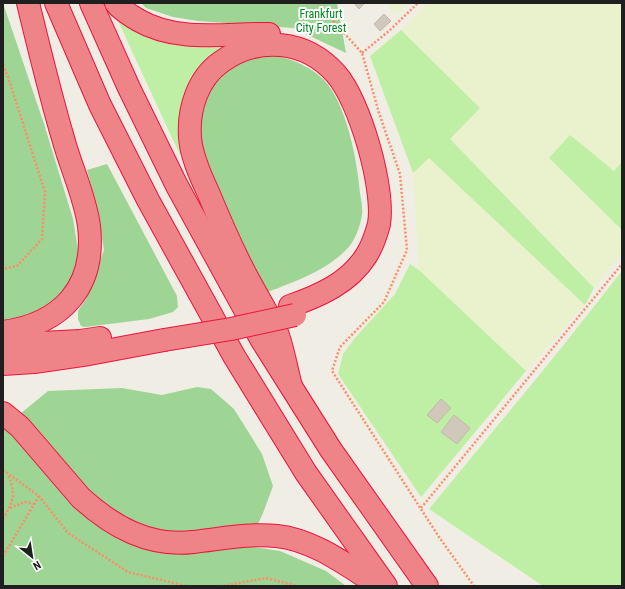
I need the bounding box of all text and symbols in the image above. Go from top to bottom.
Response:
park label: Frankfurt City Forest [296,7,347,35]
north arrow [12,537,52,577]
text: N [30,558,43,573]

